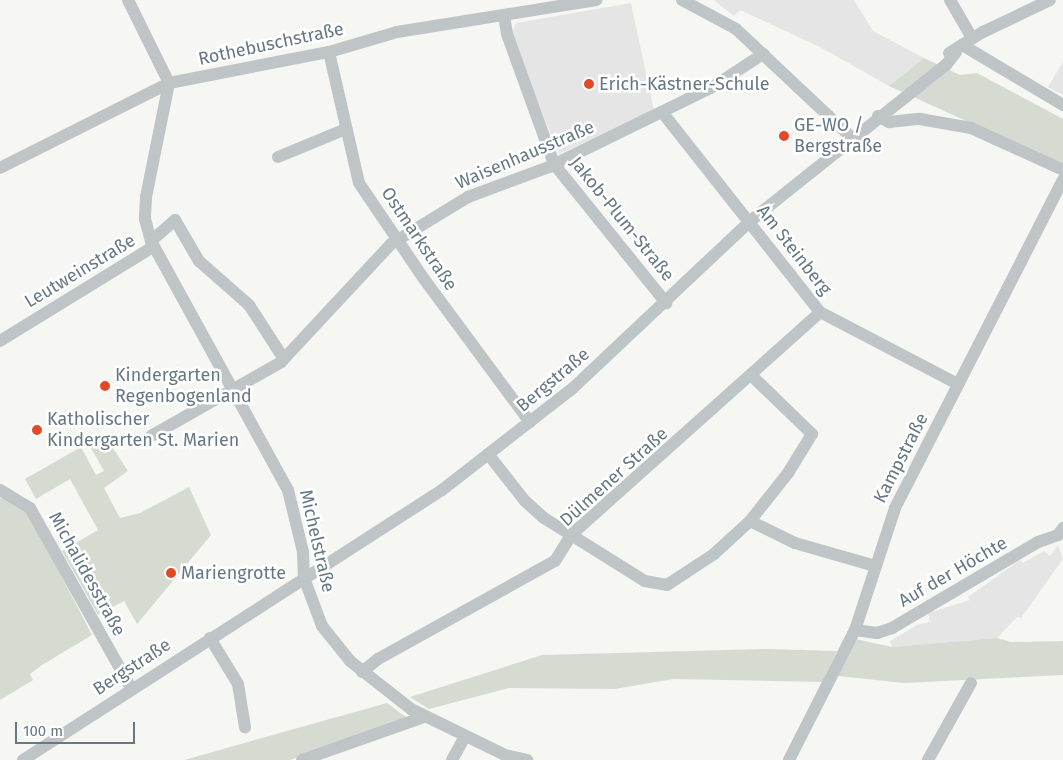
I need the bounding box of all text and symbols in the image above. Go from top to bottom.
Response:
street label: Rothebuschstraße [196,18,346,70]
place label: Erich-Kästner-Schule [599,73,770,95]
marker: Erich-Kästner-Schule [583,78,595,90]
place label: GE-WO / Bergstraße [794,115,882,158]
street label: Waisenhausstraße [452,116,598,194]
marker: GE-WO / Bergstraße [778,130,790,142]
street label: Jakob-Plum-Straße [565,152,679,286]
street label: Ostmarkstraße [376,183,462,295]
street label: Am Steinberg [752,201,836,299]
street label: Leutweinstraße [21,230,139,312]
street label: Bergstraße [512,343,594,417]
place label: Kindergarten Regenbogenland [115,365,252,408]
marker: Kindergarten Regenbogenland [99,380,111,392]
place label: Katholischer Kindergarten St. Marien [47,409,239,452]
street label: Kampstraße [869,409,933,507]
street label: Dülmener Straße [556,423,672,531]
marker: Katholischer Kindergarten St. Marien [31,424,43,436]
street label: Michelstraße [295,488,339,594]
street label: Michalidesstraße [44,508,130,640]
street label: Auf der Höchte [895,532,1011,612]
place label: Mariengrotte [181,562,286,584]
marker: Mariengrotte [165,567,177,579]
street label: Bergstraße [89,634,175,700]
scale bar [18,712,138,744]
text: 100 m [23,722,63,740]

